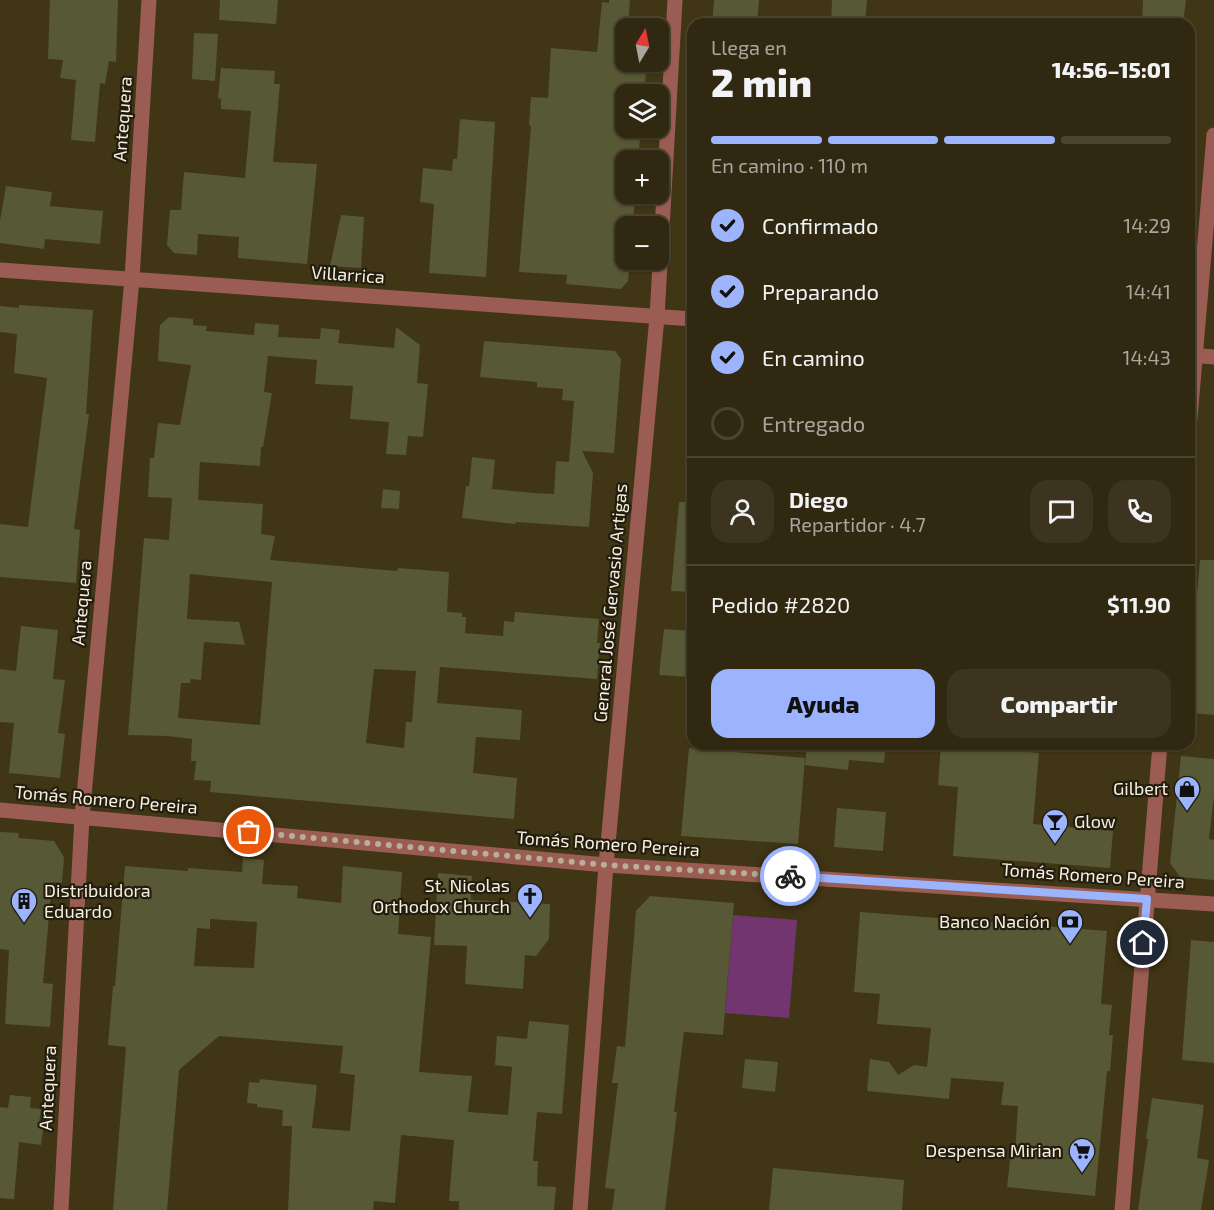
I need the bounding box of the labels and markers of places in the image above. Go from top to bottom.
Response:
shop icon: Gilbert [1172,774,1202,812]
place label: Gilbert [1113,777,1168,799]
pin [223,806,274,857]
bar icon: Glow [1040,807,1070,845]
place label: Glow [1074,810,1116,832]
place label: St. Nicolas Orthodox Church [372,874,510,917]
place label: Distribuidora Eduardo [44,879,151,922]
church icon: St. Nicolas Orthodox Church [515,881,545,919]
building icon: Distribuidora Eduardo [9,886,39,924]
bank icon: Banco Nación [1055,907,1085,945]
place label: Banco Nación [939,910,1050,932]
pin [1117,917,1168,968]
supermarket icon: Despensa Mirian [1067,1136,1097,1174]
place label: Despensa Mirian [925,1139,1062,1161]

